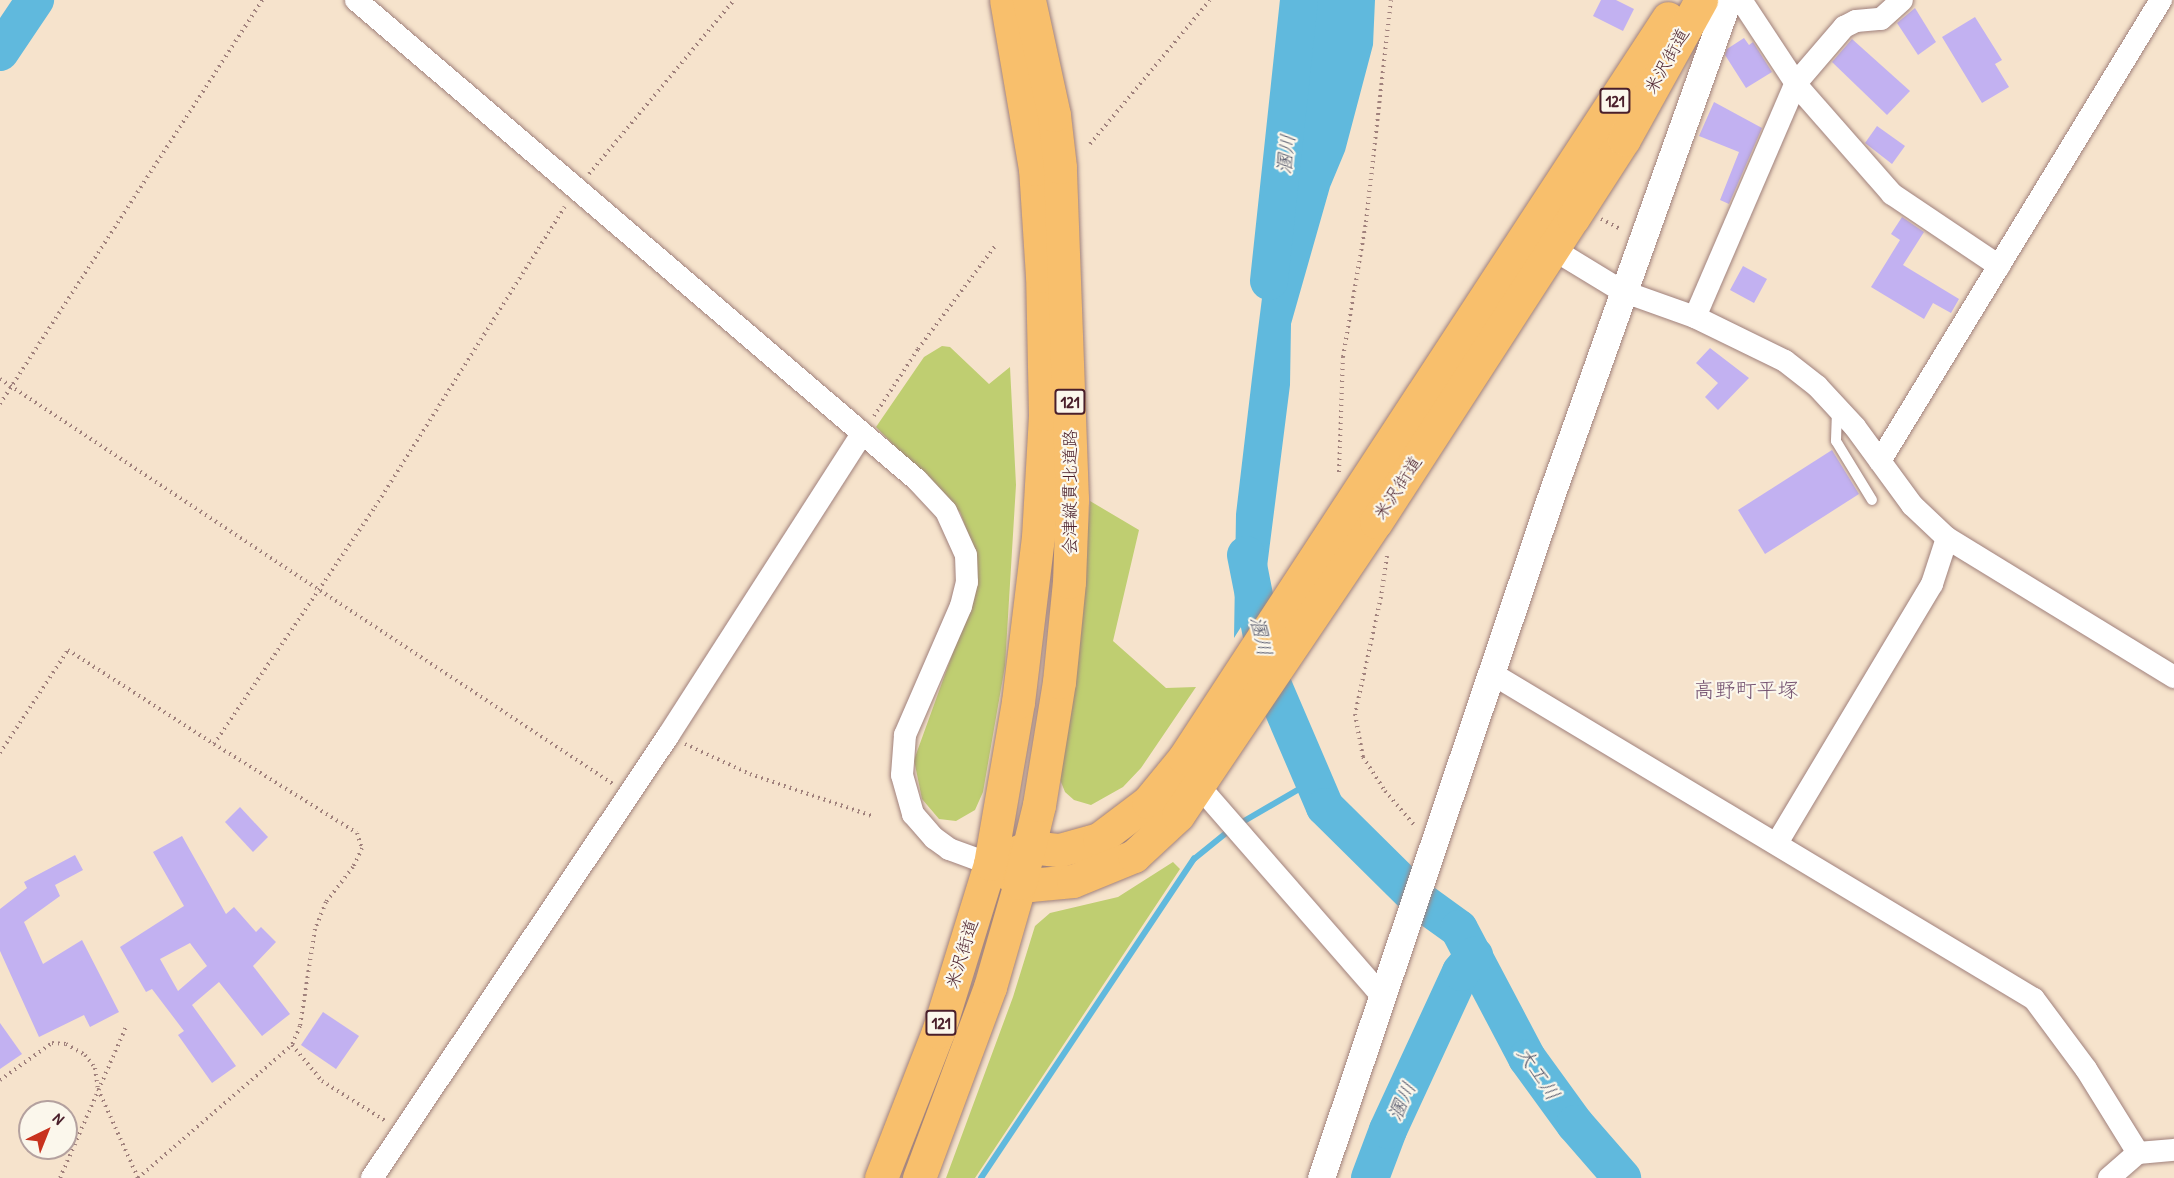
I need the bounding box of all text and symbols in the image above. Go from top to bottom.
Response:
street label: 米沢街道 [1640,24,1694,98]
road number: 121 [1598,88,1632,114]
water label: 溷川 [1271,133,1299,175]
road number: 121 [1054,389,1086,415]
street label: 会津縦貫北道路 [1059,429,1081,555]
street label: 米沢街道 [1369,452,1427,524]
water label: 溷川 [1246,614,1278,658]
district label: 高野町平塚 [1694,677,1798,703]
street label: 米沢街道 [941,916,983,992]
road number: 121 [924,1010,958,1036]
water label: 大工川 [1512,1041,1566,1105]
water label: 溷川 [1382,1078,1420,1124]
north arrow [18,1100,78,1160]
text: N [48,1107,70,1129]

